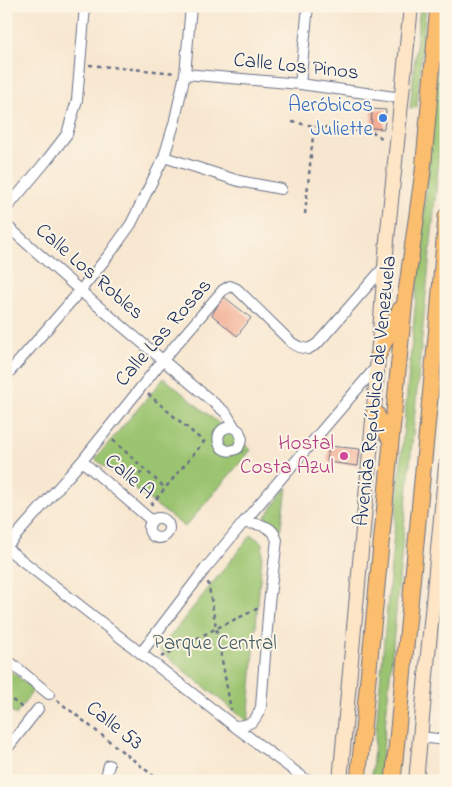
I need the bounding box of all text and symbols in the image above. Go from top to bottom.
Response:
street label: Calle Los Pinos [232,46,360,88]
place label: Aeróbicos Juliette [288,91,374,145]
marker: Aeróbicos Juliette [377,112,389,124]
street label: Calle Los Robles [28,216,150,328]
street label: Avenida República de Venezuela [347,254,405,528]
street label: Calle Las Rosas [108,272,220,394]
place label: Hostal Costa Azul [240,429,334,483]
street label: Calle A [97,447,161,507]
marker: Hostal Costa Azul [338,450,350,462]
park label: Parque Central [153,629,277,659]
street label: Calle 53 [79,694,149,758]

